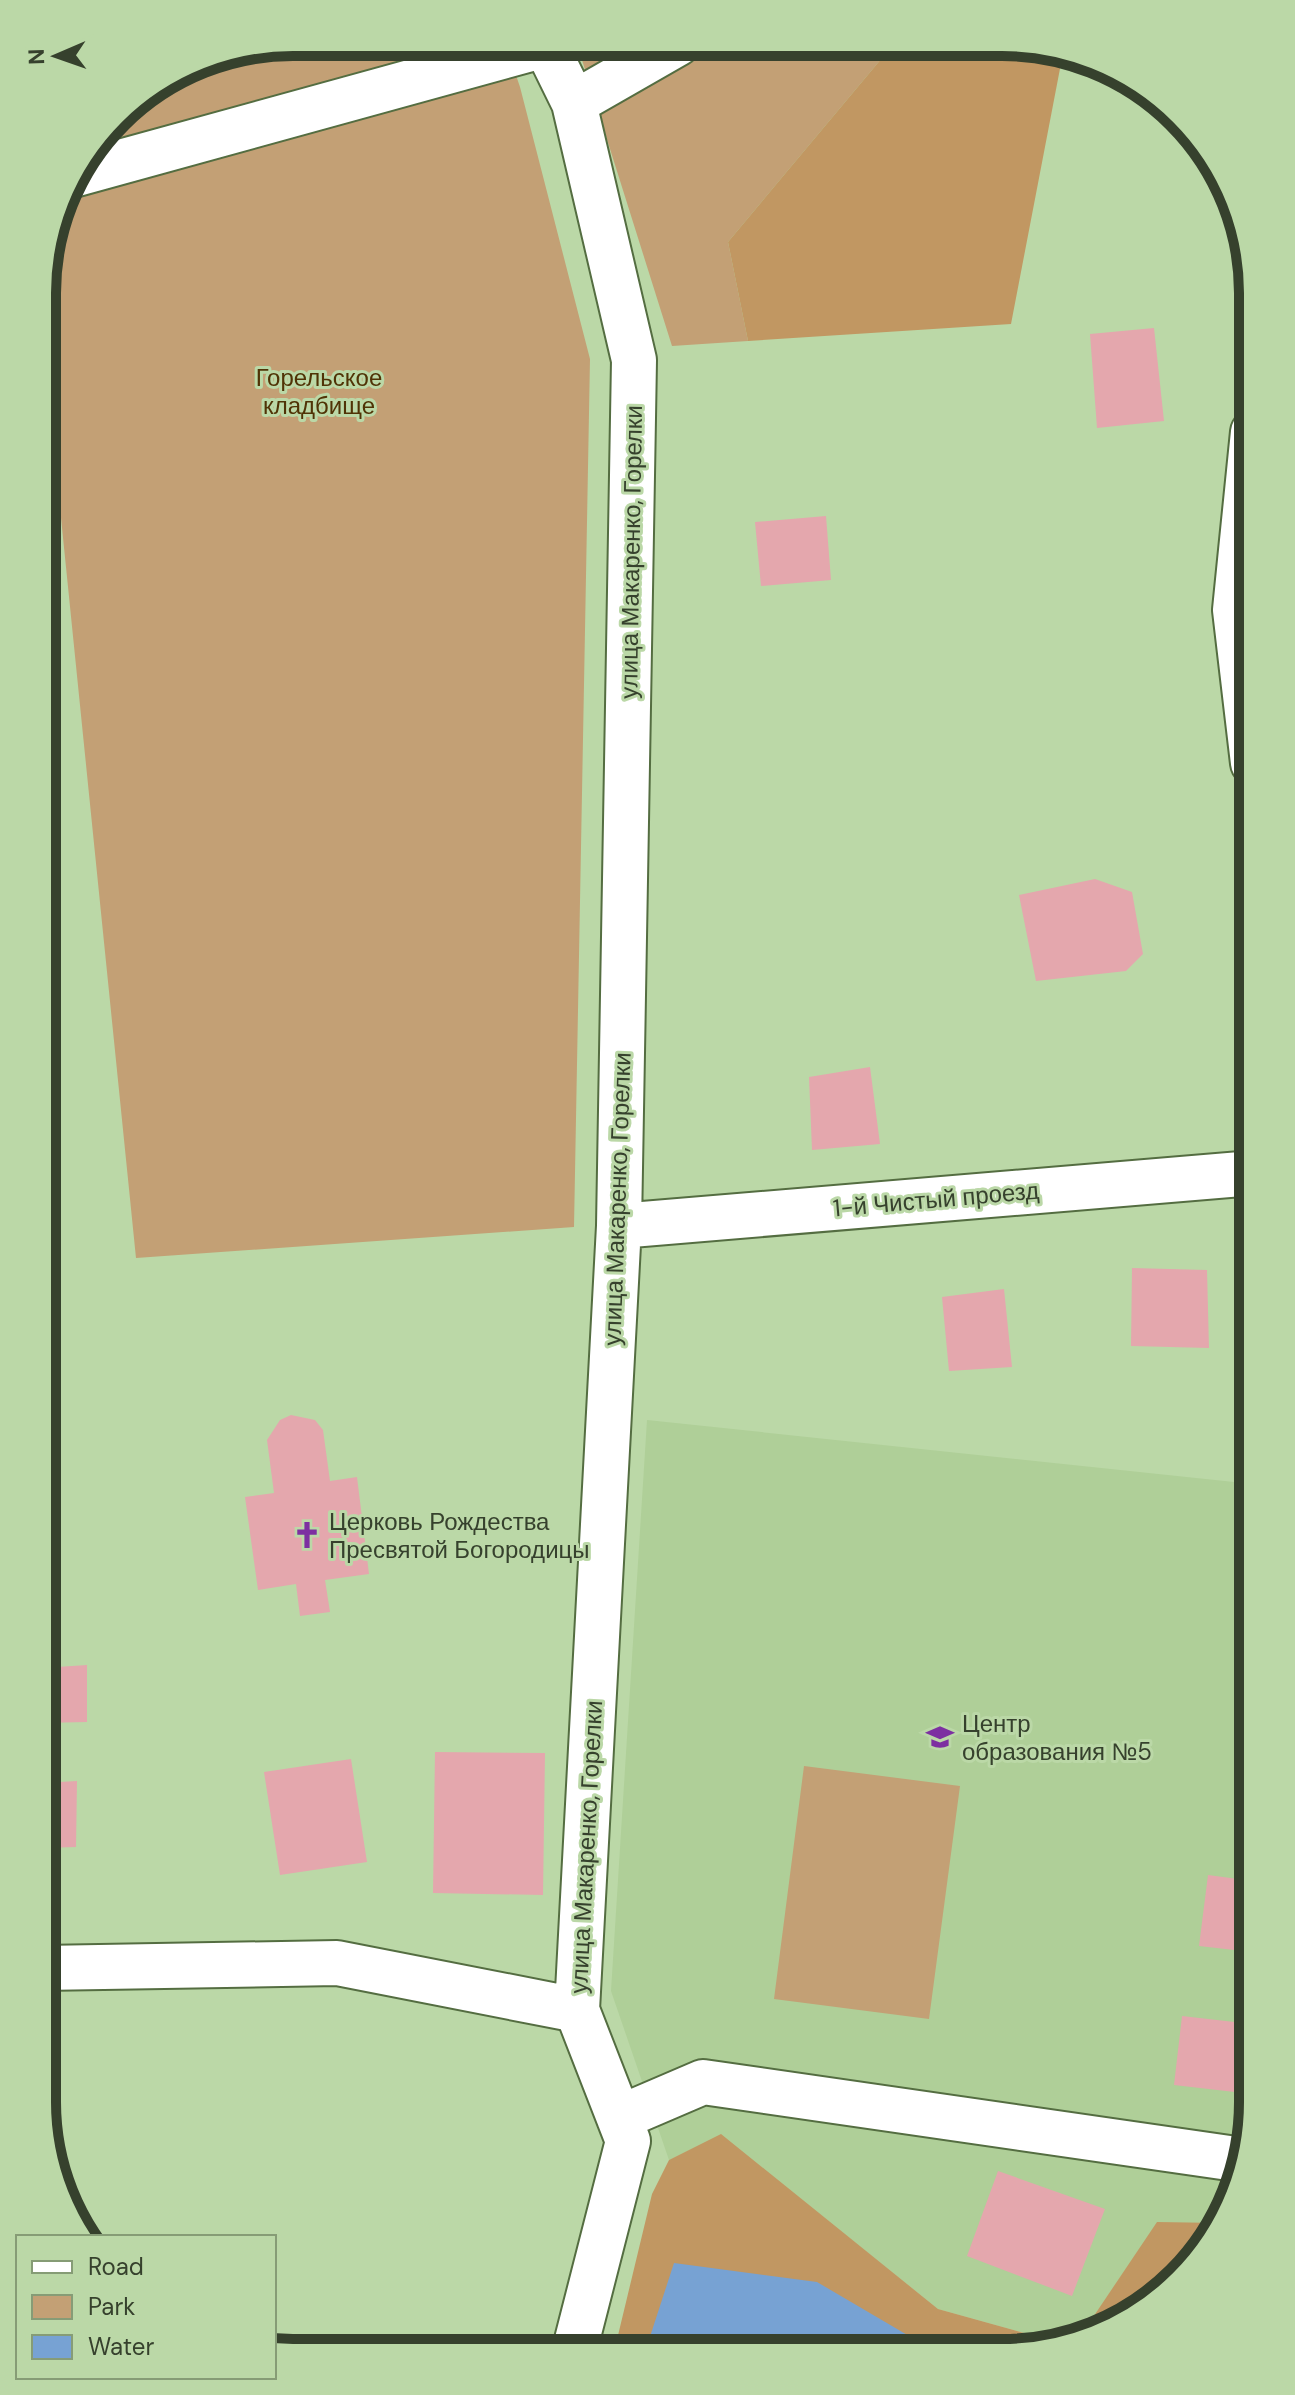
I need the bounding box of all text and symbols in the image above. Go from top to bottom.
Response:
north arrow [16,16,96,96]
text: N [22,48,51,65]
park label: Горельское кладбище [256,362,382,421]
street label: улица Макаренко, Горелки [613,405,649,699]
street label: улица Макаренко, Горелки [596,1052,638,1346]
street label: 1-й Чистый проезд [832,1175,1040,1223]
place label: Церковь Рождества Пресвятой Богородицы [329,1506,590,1565]
church icon: Церковь Рождества Пресвятой Богородицы [292,1520,322,1550]
street label: улица Макаренко, Горелки [563,1700,609,1994]
place label: Центр образования №5 [962,1708,1152,1767]
school or university icon: Центр образования №5 [925,1722,955,1752]
legend [16,2235,276,2379]
text: Road [88,2251,144,2282]
text: Park [88,2291,135,2322]
text: Water [88,2331,154,2362]

